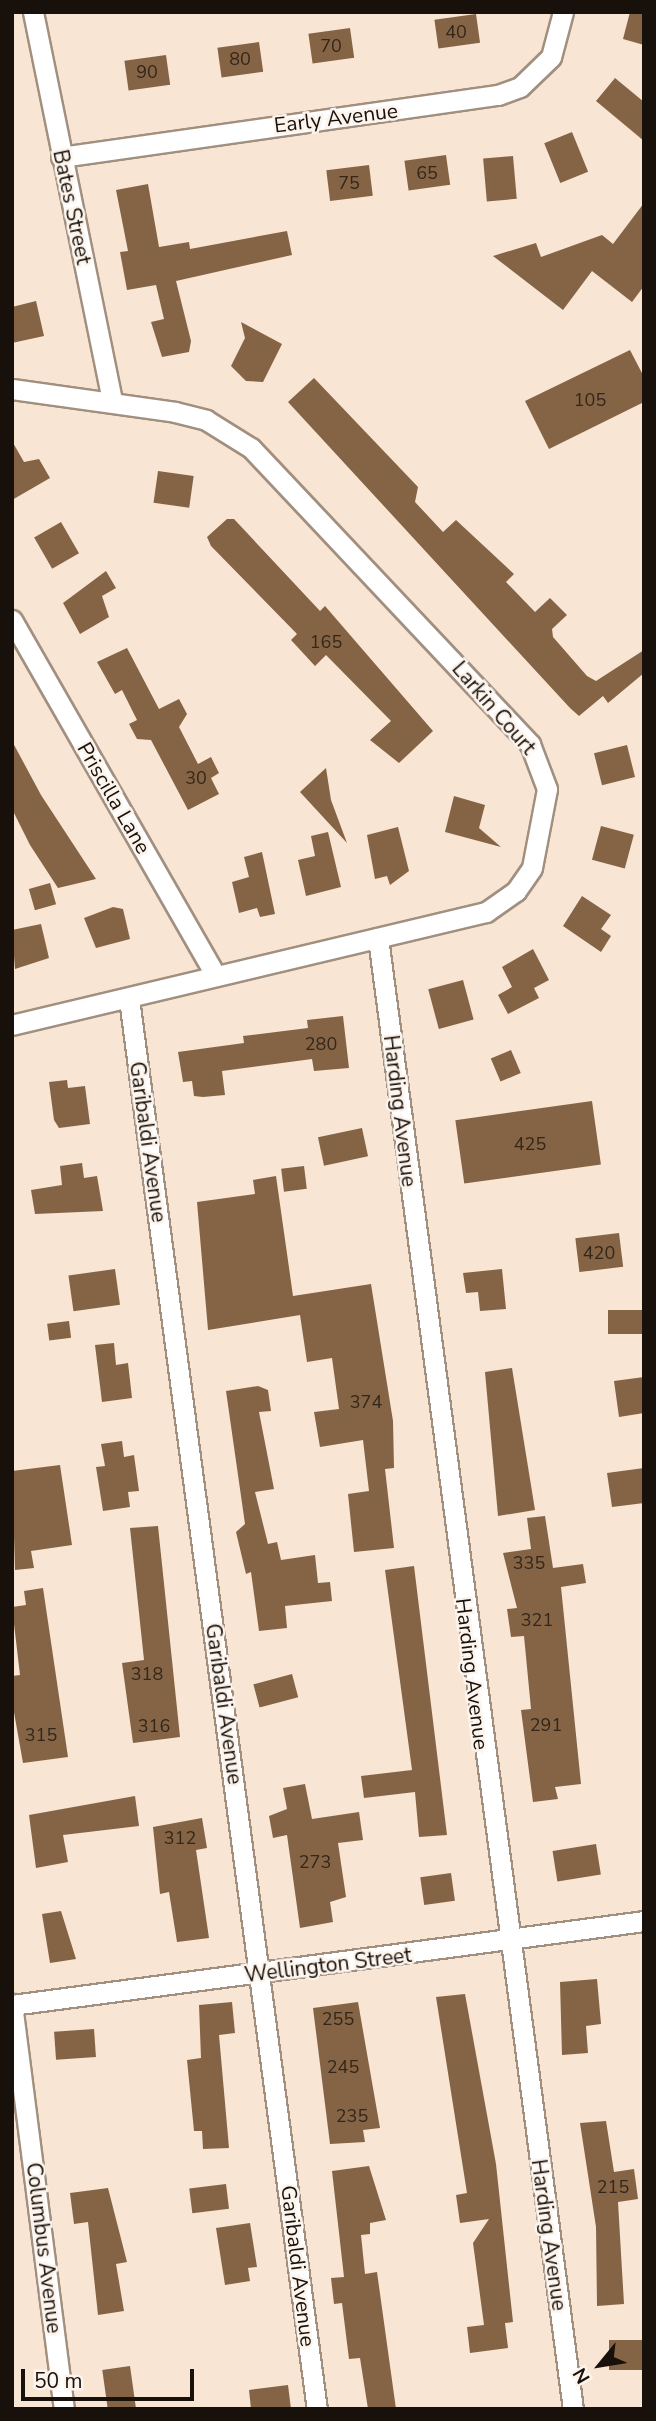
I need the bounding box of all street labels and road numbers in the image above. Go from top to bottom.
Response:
street label: Early Avenue [273,98,399,138]
street label: Bates Street [48,147,96,267]
street label: Larkin Court [447,656,541,760]
street label: Priscilla Lane [72,738,156,858]
street label: Harding Avenue [378,1034,422,1188]
street label: Garibaldi Avenue [124,1060,172,1224]
street label: Harding Avenue [450,1597,494,1751]
street label: Garibaldi Avenue [200,1622,248,1786]
street label: Wellington Street [243,1942,413,1988]
street label: Harding Avenue [526,2158,572,2312]
street label: Columbus Avenue [21,2161,67,2335]
street label: Garibaldi Avenue [276,2184,320,2348]

